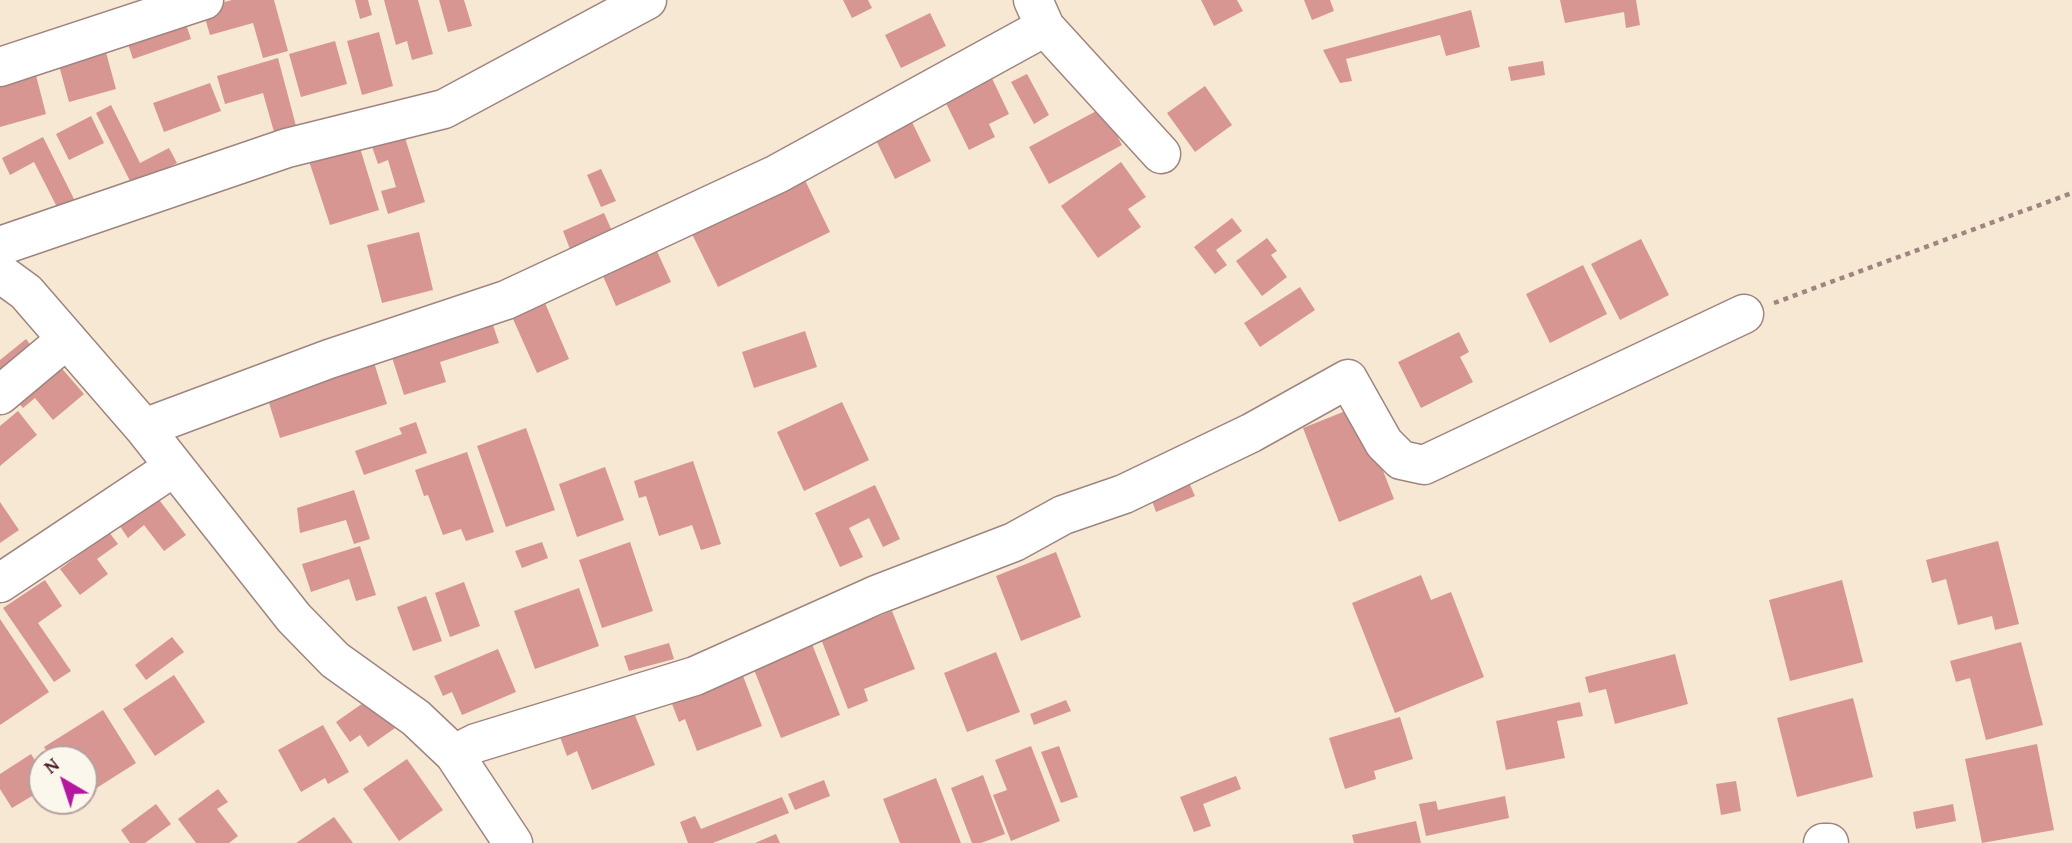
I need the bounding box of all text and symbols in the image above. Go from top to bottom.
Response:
north arrow [28,745,98,815]
text: N [37,750,65,780]

